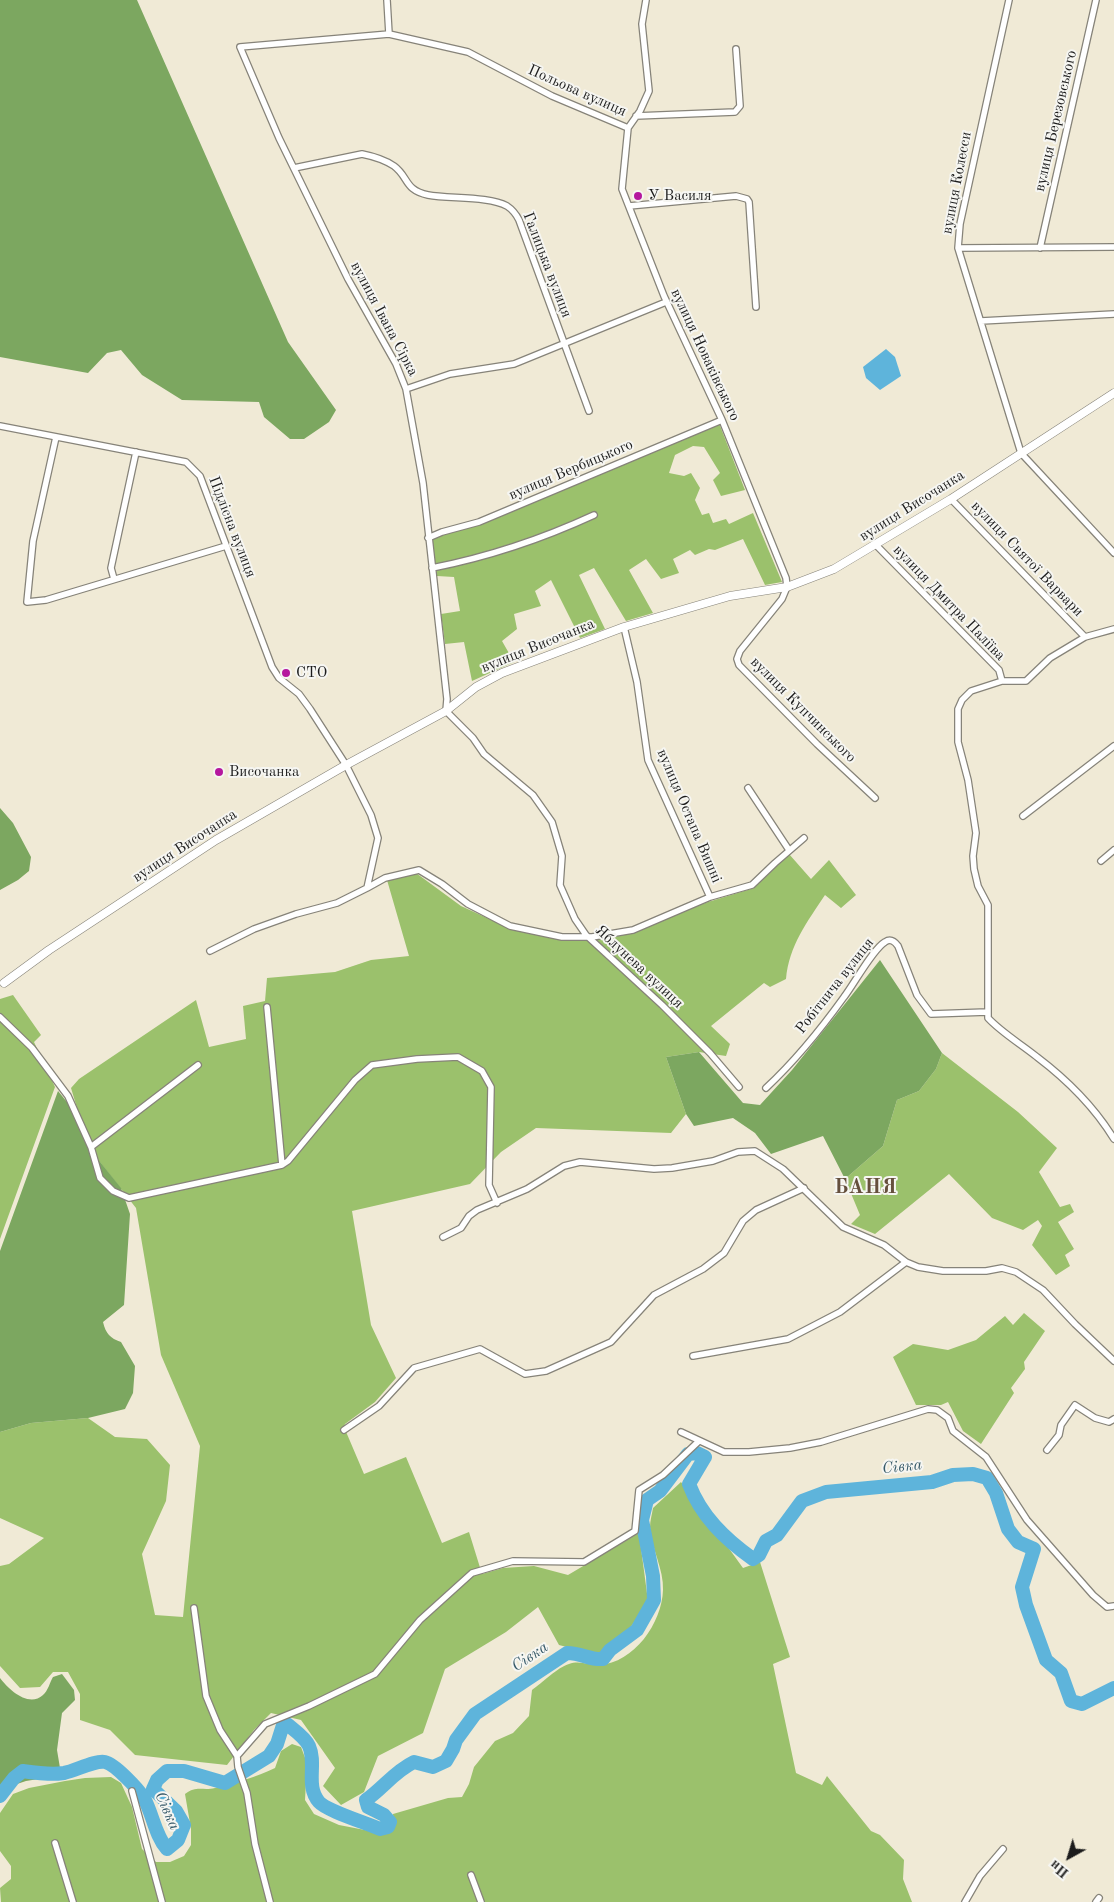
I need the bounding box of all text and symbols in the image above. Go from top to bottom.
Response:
street label: вулиця Березовського [1031,49,1081,193]
street label: Польова вулиця [525,61,629,121]
street label: вулиця Колесси [938,130,976,236]
place label: У Василя [648,187,712,205]
marker: У Василя [632,190,644,202]
street label: Галицька вулиця [519,210,575,320]
street label: вулиця Івана Сірка [346,259,422,379]
street label: вулиця Новаківського [666,286,744,424]
street label: вулиця Вербицького [506,436,636,504]
street label: вулиця Височанка [856,466,968,546]
street label: Підлісна вулиця [204,474,260,580]
street label: вулиця Святої Варвари [967,497,1087,621]
street label: вулиця Дмитра Паліїва [889,541,1009,665]
street label: вулиця Височанка [479,615,597,677]
street label: вулиця Купчинського [746,653,860,767]
place label: СТО [296,664,327,682]
marker: СТО [280,667,292,679]
street label: вулиця Остапа Вишні [653,746,725,886]
place label: Височанка [229,763,299,781]
marker: Височанка [213,766,225,778]
street label: вулиця Височанка [130,806,240,886]
street label: Яблунева вулиця [591,922,687,1012]
street label: Робітнича вулиця [792,934,878,1038]
district label: БАНЯ [834,1176,898,1200]
water label: Сівка [881,1455,923,1479]
water label: Сівка [508,1638,552,1676]
water label: Сівка [150,1789,184,1833]
north arrow [1044,1832,1094,1882]
text: Пн [1048,1857,1071,1880]

